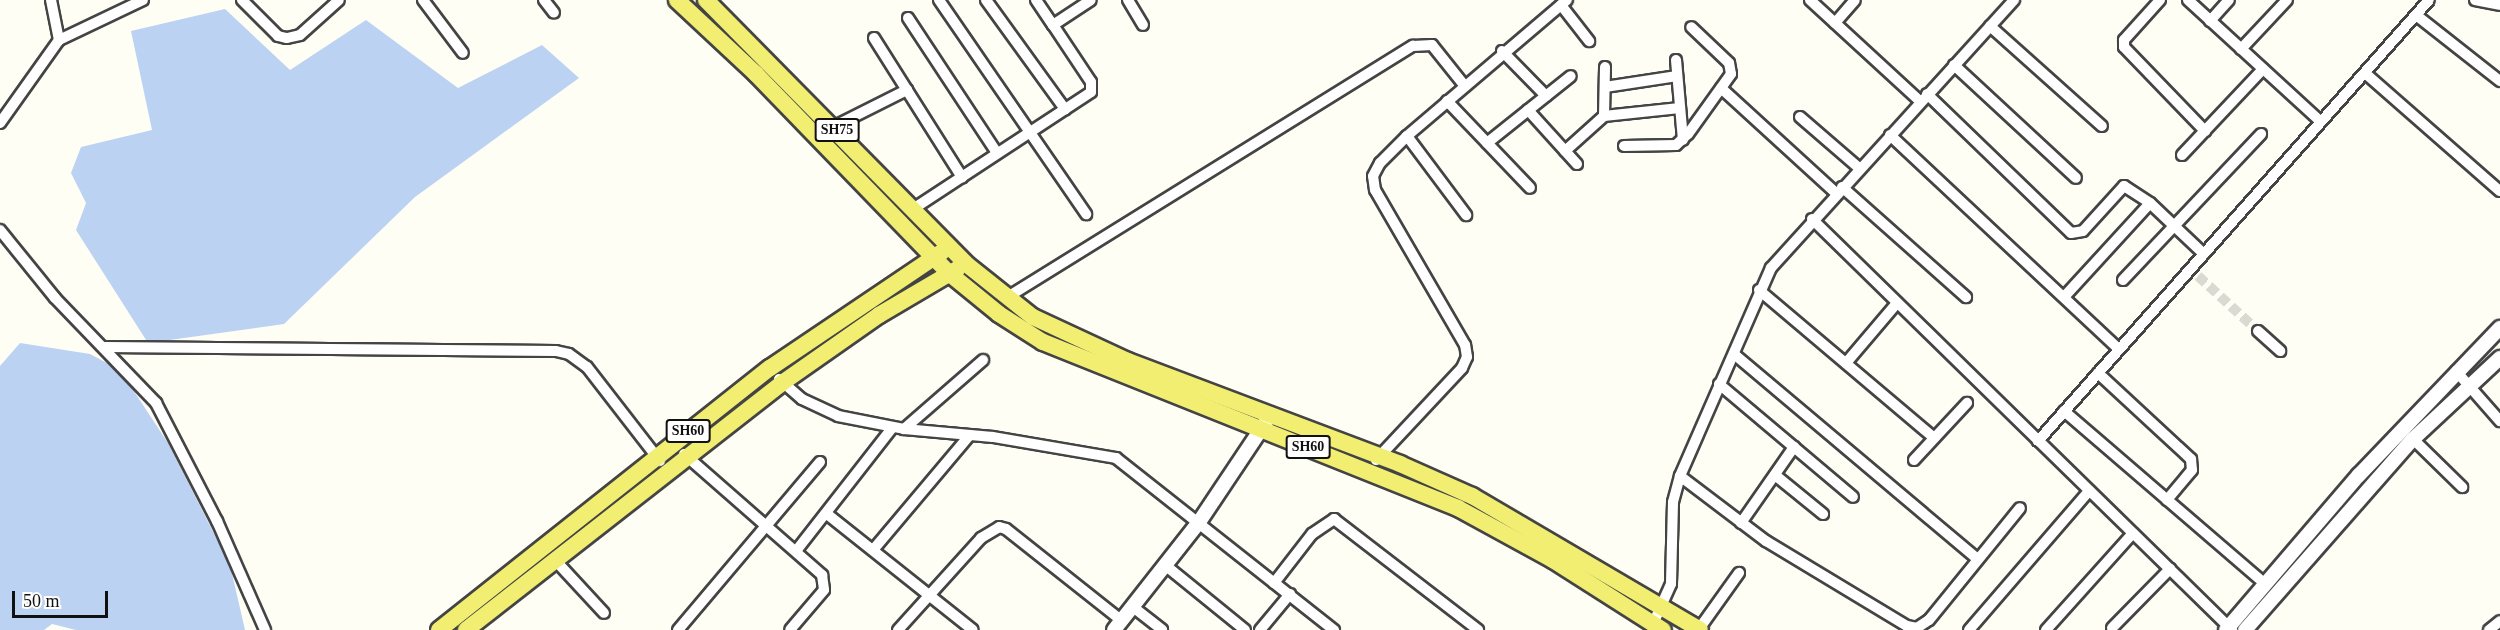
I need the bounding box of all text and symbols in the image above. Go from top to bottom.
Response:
road number: SH75 [814,119,860,141]
road number: SH60 [666,420,710,442]
road number: SH60 [1286,436,1330,458]
scale bar [15,579,111,617]
text: 50 m [23,591,60,611]

